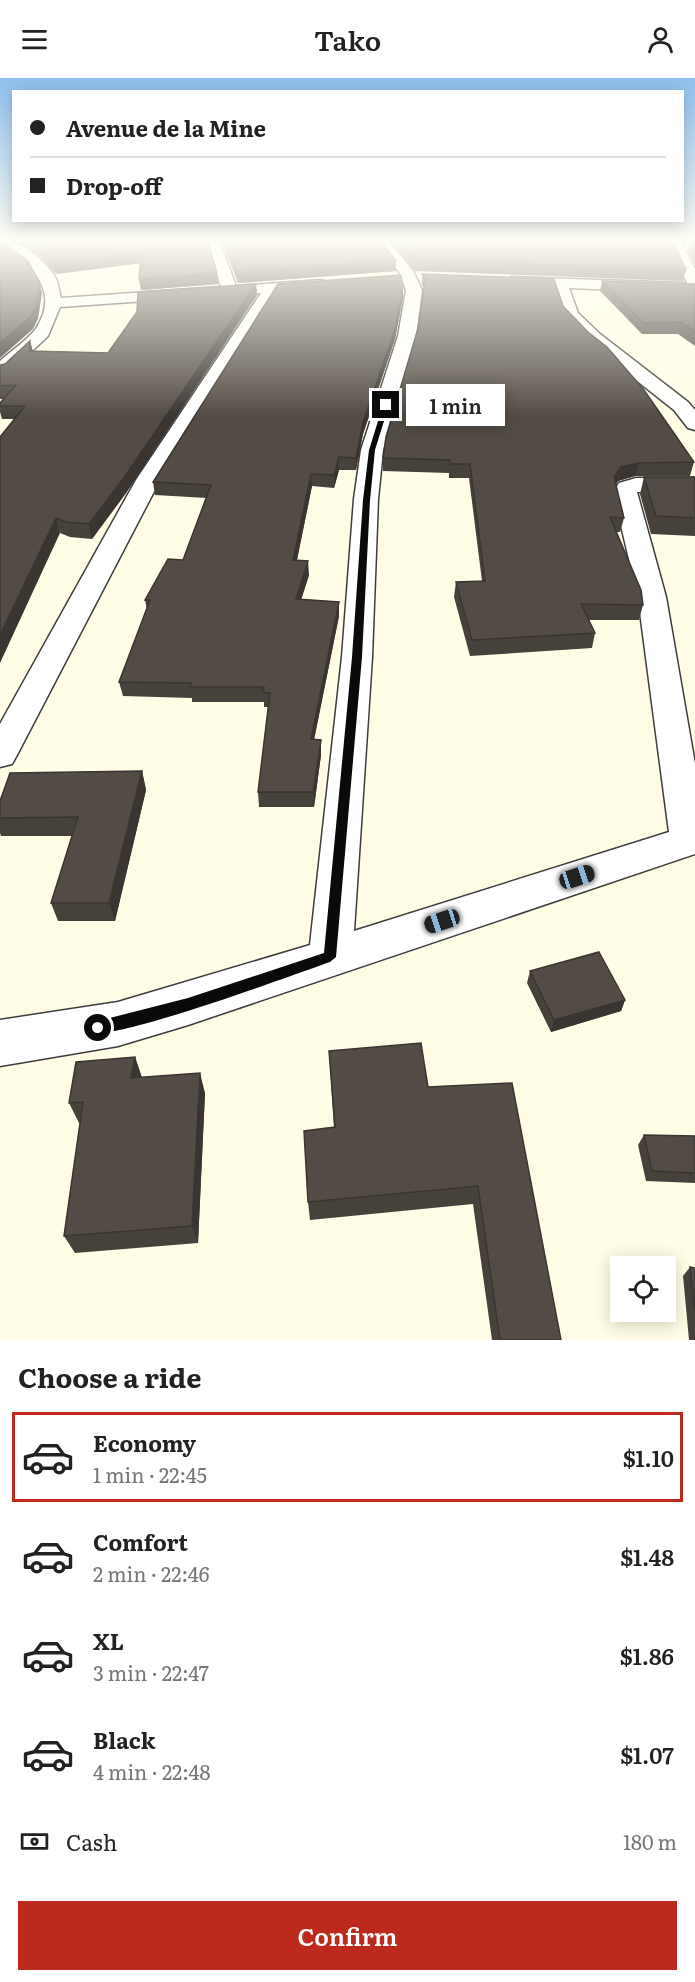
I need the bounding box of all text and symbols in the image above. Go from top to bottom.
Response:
text: Tako [314,19,381,59]
icon: menu [18,23,51,56]
icon: person [644,23,677,56]
text: Avenue de la Mine [66,111,266,144]
text: Drop-off [66,169,162,202]
callout: 1 min [407,384,506,426]
text: 1 min [429,390,482,420]
route end [372,391,399,418]
car [557,863,597,891]
car [422,907,462,935]
route start [84,1014,111,1041]
map controls [610,1256,676,1322]
button: locate [610,1256,676,1322]
text: Choose a ride [18,1356,201,1396]
text: Economy [93,1426,196,1459]
icon: car [21,1430,75,1484]
text: $1.10 [623,1441,674,1474]
text: 1 min · 22:45 [93,1459,207,1489]
text: Comfort [93,1525,188,1558]
icon: car [21,1529,75,1583]
text: $1.48 [620,1540,674,1573]
text: 2 min · 22:46 [93,1558,209,1588]
text: XL [93,1624,124,1657]
icon: car [21,1628,75,1682]
text: $1.86 [620,1639,674,1672]
text: 3 min · 22:47 [93,1657,209,1687]
text: Black [93,1723,155,1756]
icon: car [21,1727,75,1781]
text: $1.07 [620,1738,674,1771]
text: 4 min · 22:48 [93,1756,211,1786]
icon: cash [18,1825,51,1858]
text: Cash [66,1825,117,1858]
text: 180 m [623,1826,677,1856]
button: Confirm [18,1901,677,1970]

